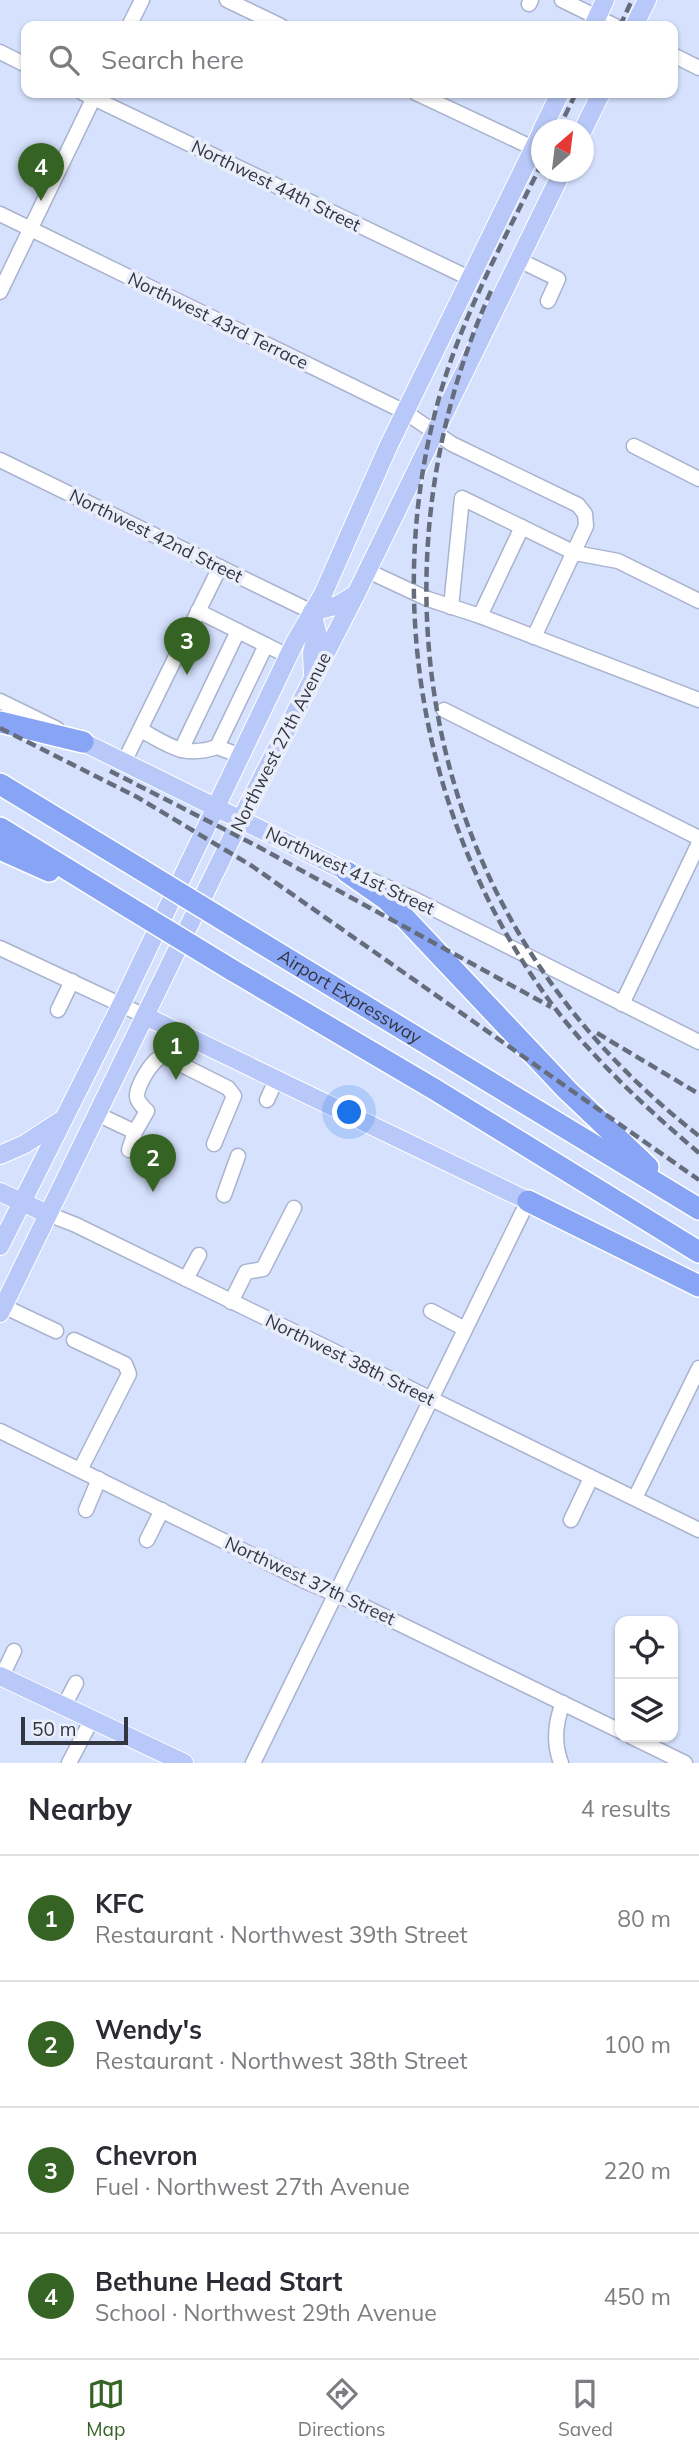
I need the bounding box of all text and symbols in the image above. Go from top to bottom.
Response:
search box [21,21,678,98]
icon: search [45,41,83,79]
text: Search here [101,43,244,76]
north arrow [531,119,594,182]
street label: Northwest 44th Street [188,135,365,237]
pin: 4 [18,143,64,201]
street label: Northwest 43rd Terrace [124,267,312,374]
street label: Northwest 42nd Street [66,484,247,588]
pin: 3 [164,617,210,675]
street label: Northwest 27th Avenue [225,648,336,835]
street label: Northwest 41st Street [262,821,438,920]
street label: Airport Expressway [274,944,426,1049]
pin: 1 [153,1022,199,1080]
your location [332,1095,366,1129]
pin: 2 [130,1134,176,1192]
street label: Northwest 38th Street [262,1309,439,1411]
street label: Northwest 37th Street [221,1531,399,1630]
map controls [615,1616,678,1742]
button: locate [615,1616,678,1679]
button: layers [615,1679,678,1742]
scale bar [21,1714,128,1746]
text: 50 m [32,1717,76,1741]
text: Nearby [28,1790,132,1828]
text: 4 results [581,1794,671,1823]
text: KFC [95,1887,145,1920]
text: 1 [44,1904,58,1933]
text: 80 m [617,1904,671,1933]
text: Restaurant · Northwest 39th Street [95,1920,468,1949]
text: Wendy's [95,2013,202,2046]
text: 2 [44,2030,58,2059]
text: 100 m [603,2030,671,2059]
text: Restaurant · Northwest 38th Street [95,2046,468,2075]
text: Chevron [95,2139,198,2172]
text: 3 [44,2156,58,2185]
text: 220 m [603,2156,671,2185]
text: Fuel · Northwest 27th Avenue [95,2172,410,2201]
text: Bethune Head Start [95,2265,342,2298]
text: 4 [44,2282,58,2311]
text: 450 m [603,2282,671,2311]
text: School · Northwest 29th Avenue [95,2298,437,2327]
tab: Map [86,2375,125,2441]
tab: Directions [298,2375,386,2441]
tab: Saved [558,2375,613,2441]

